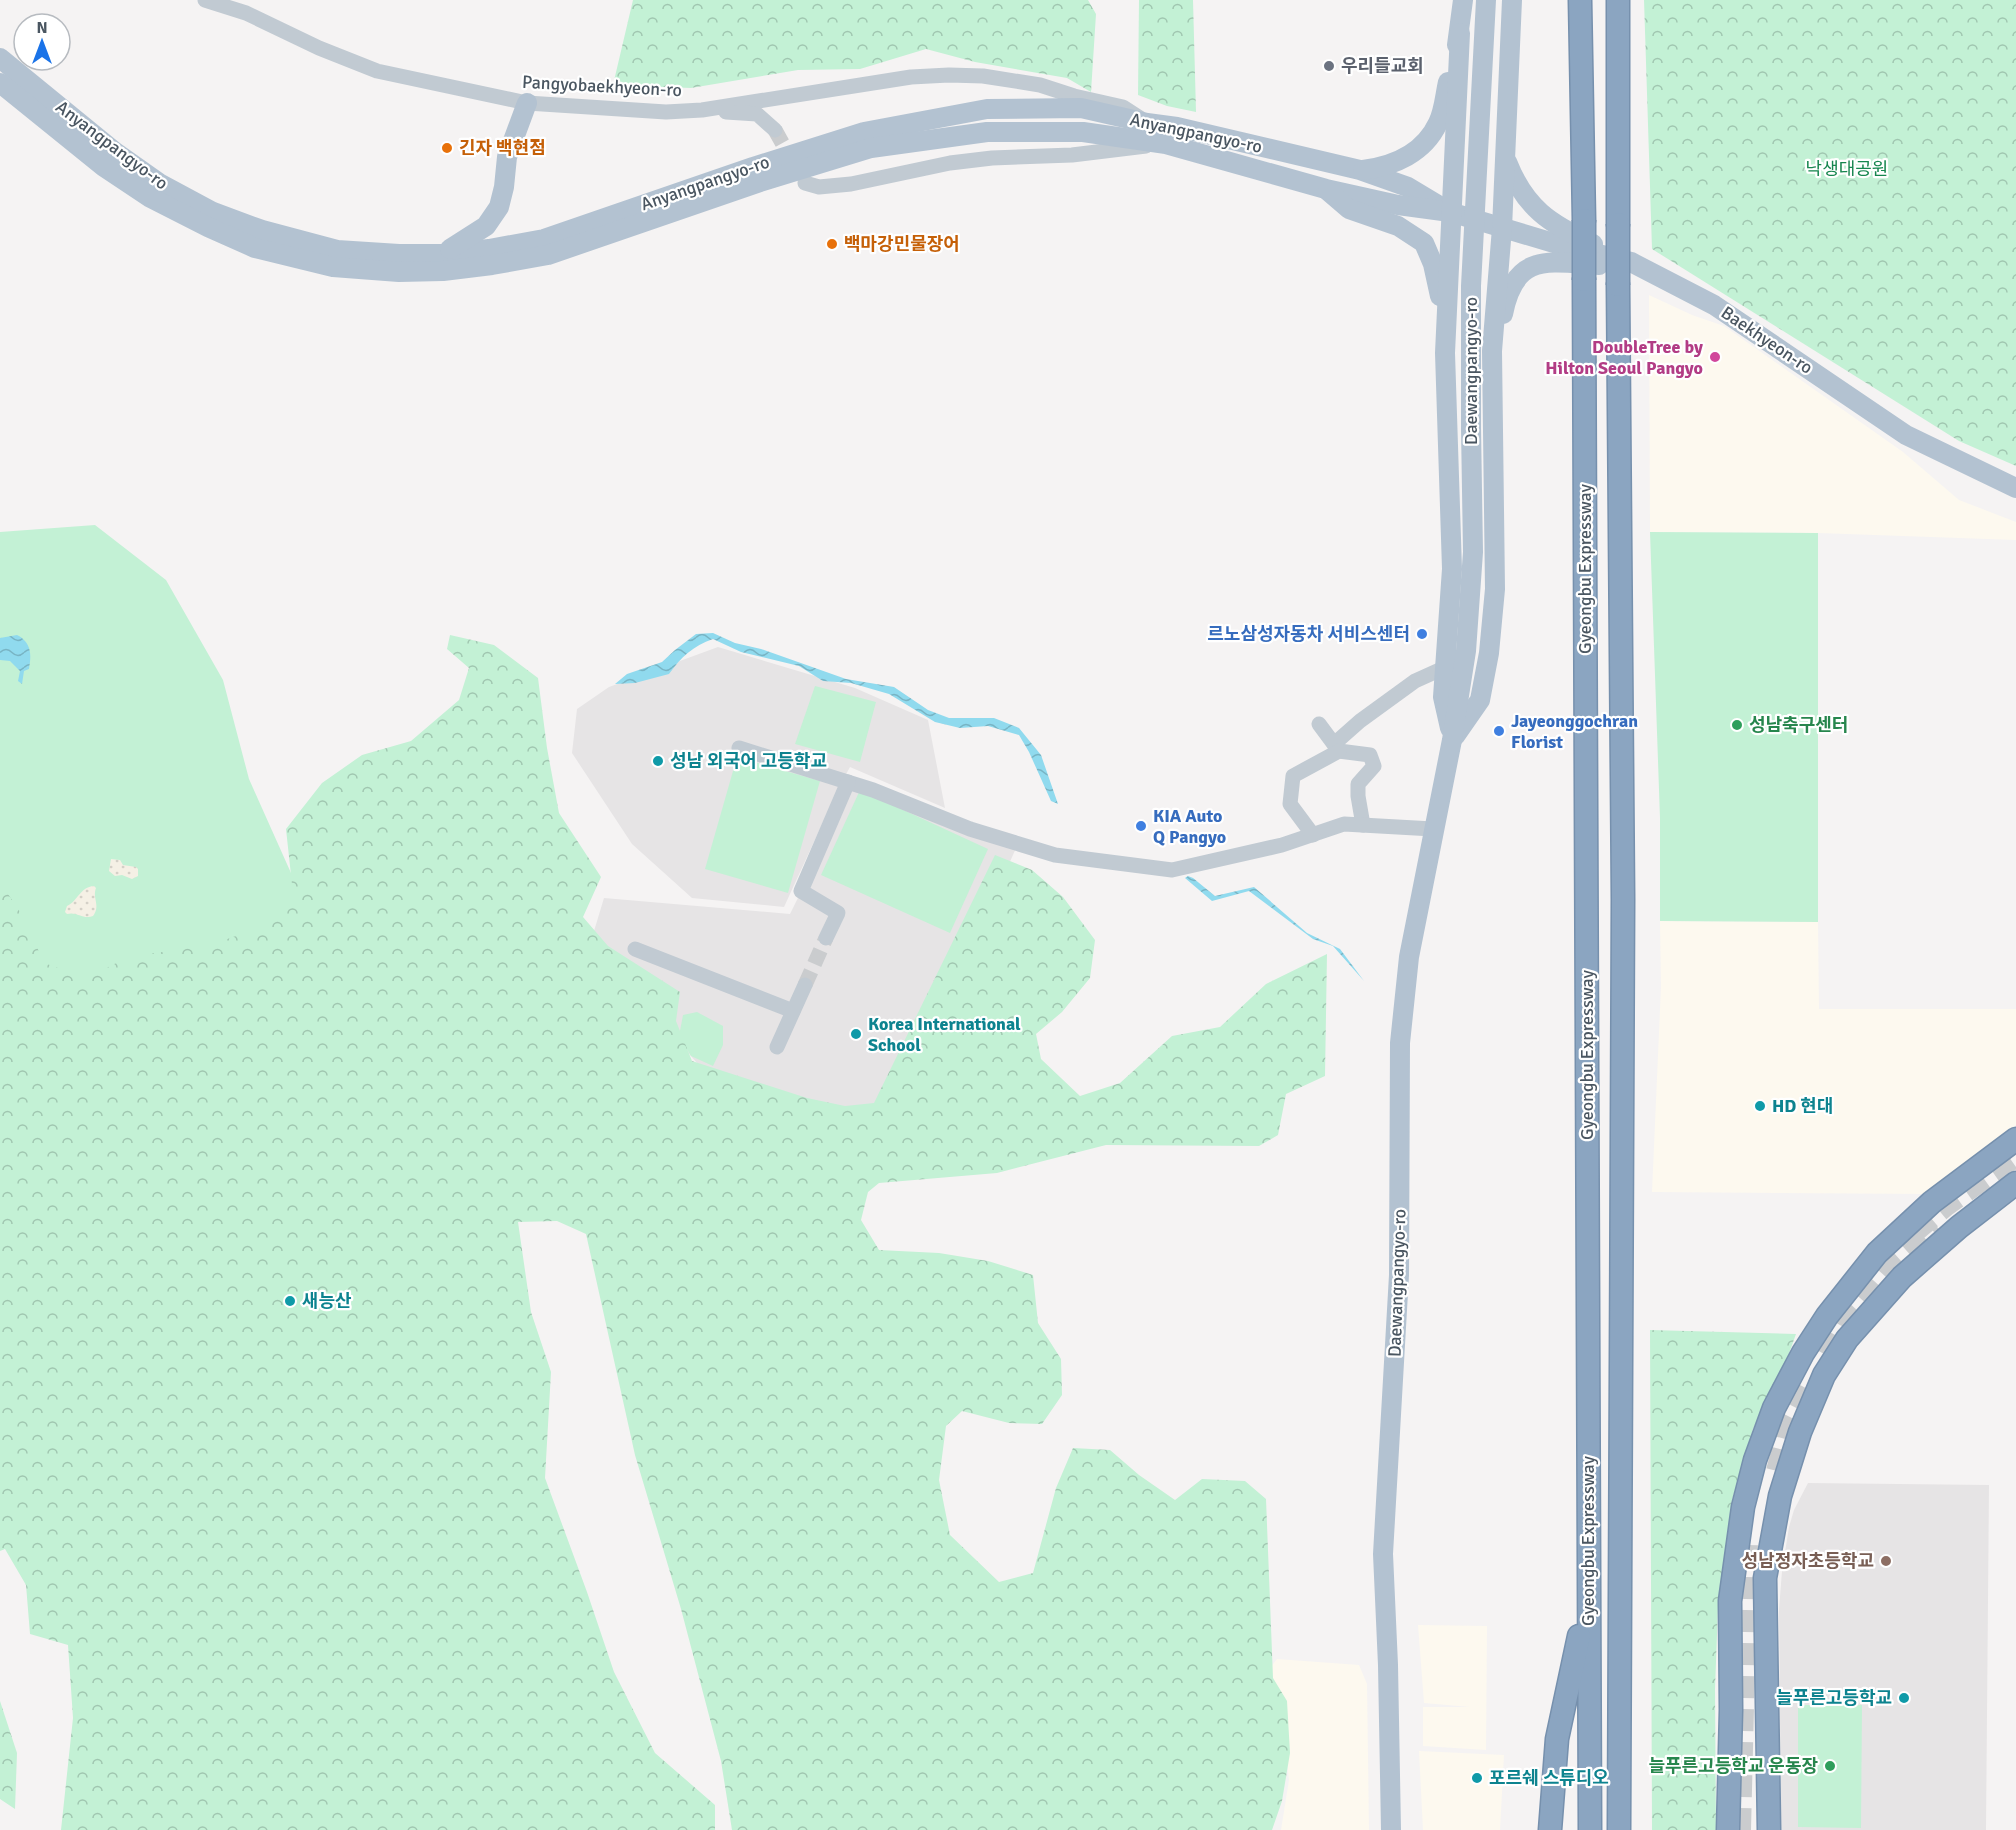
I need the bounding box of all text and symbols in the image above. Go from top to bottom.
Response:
north arrow [12,12,72,72]
text: N [36,18,48,38]
place label: 우리들교회 [1341,55,1424,77]
marker: 우리들교회 [1322,59,1336,73]
street label: Pangyobaekhyeon-ro [521,71,683,101]
street label: Anyangpangyo-ro [52,96,172,194]
street label: Anyangpangyo-ro [1128,108,1264,158]
place label: 긴자 백현점 [459,137,546,159]
marker: 긴자 백현점 [440,141,454,155]
street label: Anyangpangyo-ro [638,151,772,215]
park label: 낙생대공원 [1806,158,1888,180]
place label: 백마강민물장어 [844,233,960,255]
marker: 백마강민물장어 [825,237,839,251]
street label: Daewangpangyo-ro [1460,297,1482,445]
street label: Baekhyeon-ro [1717,301,1817,379]
place label: DoubleTree by Hilton Seoul Pangyo [1545,336,1703,379]
marker: DoubleTree by Hilton Seoul Pangyo [1708,350,1722,364]
street label: Gyeongbu Expressway [1574,483,1596,654]
place label: 르노삼성자동차 서비스센터 [1207,623,1410,645]
marker: 르노삼성자동차 서비스센터 [1415,627,1429,641]
place label: Jayeonggochran Florist [1511,710,1638,753]
place label: 성남축구센터 [1749,714,1848,736]
marker: 성남축구센터 [1730,718,1744,732]
marker: Jayeonggochran Florist [1492,724,1506,738]
place label: 성남 외국어 고등학교 [670,750,827,772]
marker: 성남 외국어 고등학교 [651,754,665,768]
place label: KIA Auto Q Pangyo [1153,805,1226,848]
marker: KIA Auto Q Pangyo [1134,819,1148,833]
street label: Gyeongbu Expressway [1576,969,1598,1140]
place label: Korea International School [868,1013,1021,1056]
marker: Korea International School [849,1027,863,1041]
place label: HD 현대 [1772,1095,1833,1117]
marker: HD 현대 [1753,1099,1767,1113]
street label: Daewangpangyo-ro [1383,1209,1411,1357]
place label: 새능산 [302,1290,352,1312]
marker: 새능산 [283,1294,297,1308]
street label: Gyeongbu Expressway [1577,1455,1599,1626]
place label: 성남정자초등학교 [1742,1550,1874,1572]
marker: 성남정자초등학교 [1879,1554,1893,1568]
place label: 늘푸른고등학교 [1776,1687,1892,1709]
marker: 늘푸른고등학교 [1897,1691,1911,1705]
place label: 늘푸른고등학교 운동장 [1648,1755,1818,1777]
marker: 늘푸른고등학교 운동장 [1823,1759,1837,1773]
place label: 포르쉐 스튜디오 [1489,1767,1609,1789]
marker: 포르쉐 스튜디오 [1470,1771,1484,1785]

